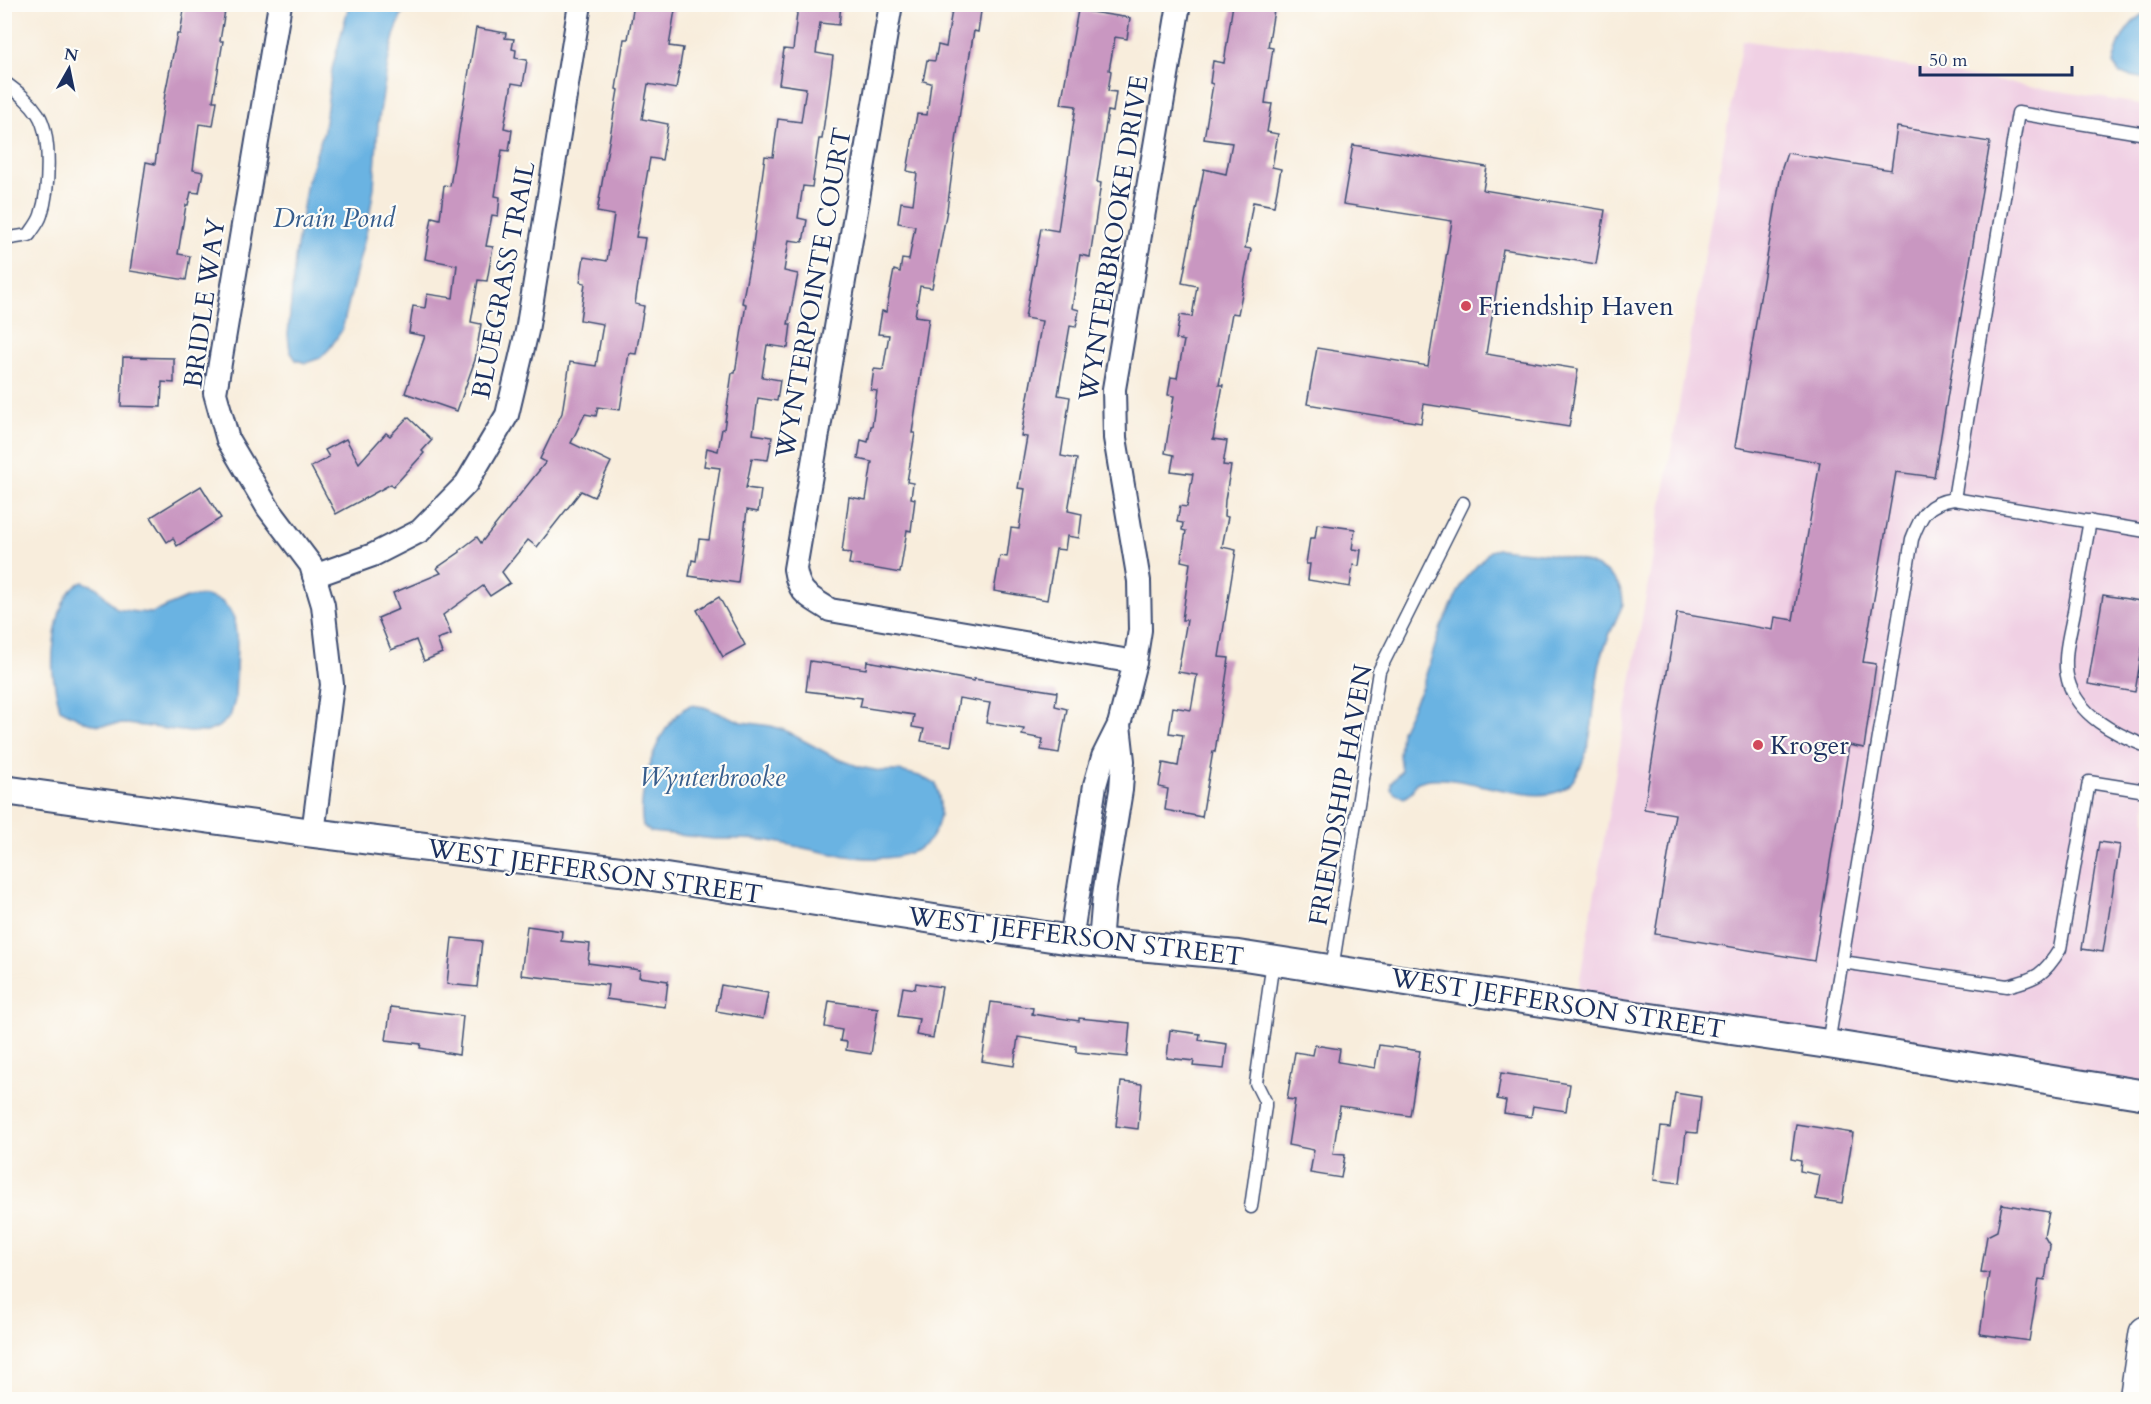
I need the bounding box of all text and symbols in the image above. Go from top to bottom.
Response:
north arrow [39,39,99,99]
scale bar [1920,39,2072,77]
text: N [63,43,80,67]
text: 50 m [1929,48,1968,73]
street label: WYNTERBROOKE DRIVE [1070,73,1157,405]
street label: WYNTERPOINTE COURT [767,125,860,462]
street label: BLUEGRASS TRAIL [463,158,544,402]
water label: Drain Pond [273,200,396,237]
street label: BRIDLE WAY [175,215,234,390]
place label: Friendship Haven [1478,289,1674,324]
marker: Friendship Haven [1459,299,1473,313]
street label: FRIENDSHIP HAVEN [1300,662,1381,928]
place label: Kroger [1770,728,1849,763]
marker: Kroger [1751,738,1765,752]
water label: Wynterbrooke [639,759,786,796]
street label: WEST JEFFERSON STREET [424,830,765,912]
street label: WEST JEFFERSON STREET [905,898,1246,974]
street label: WEST JEFFERSON STREET [1387,960,1728,1047]

